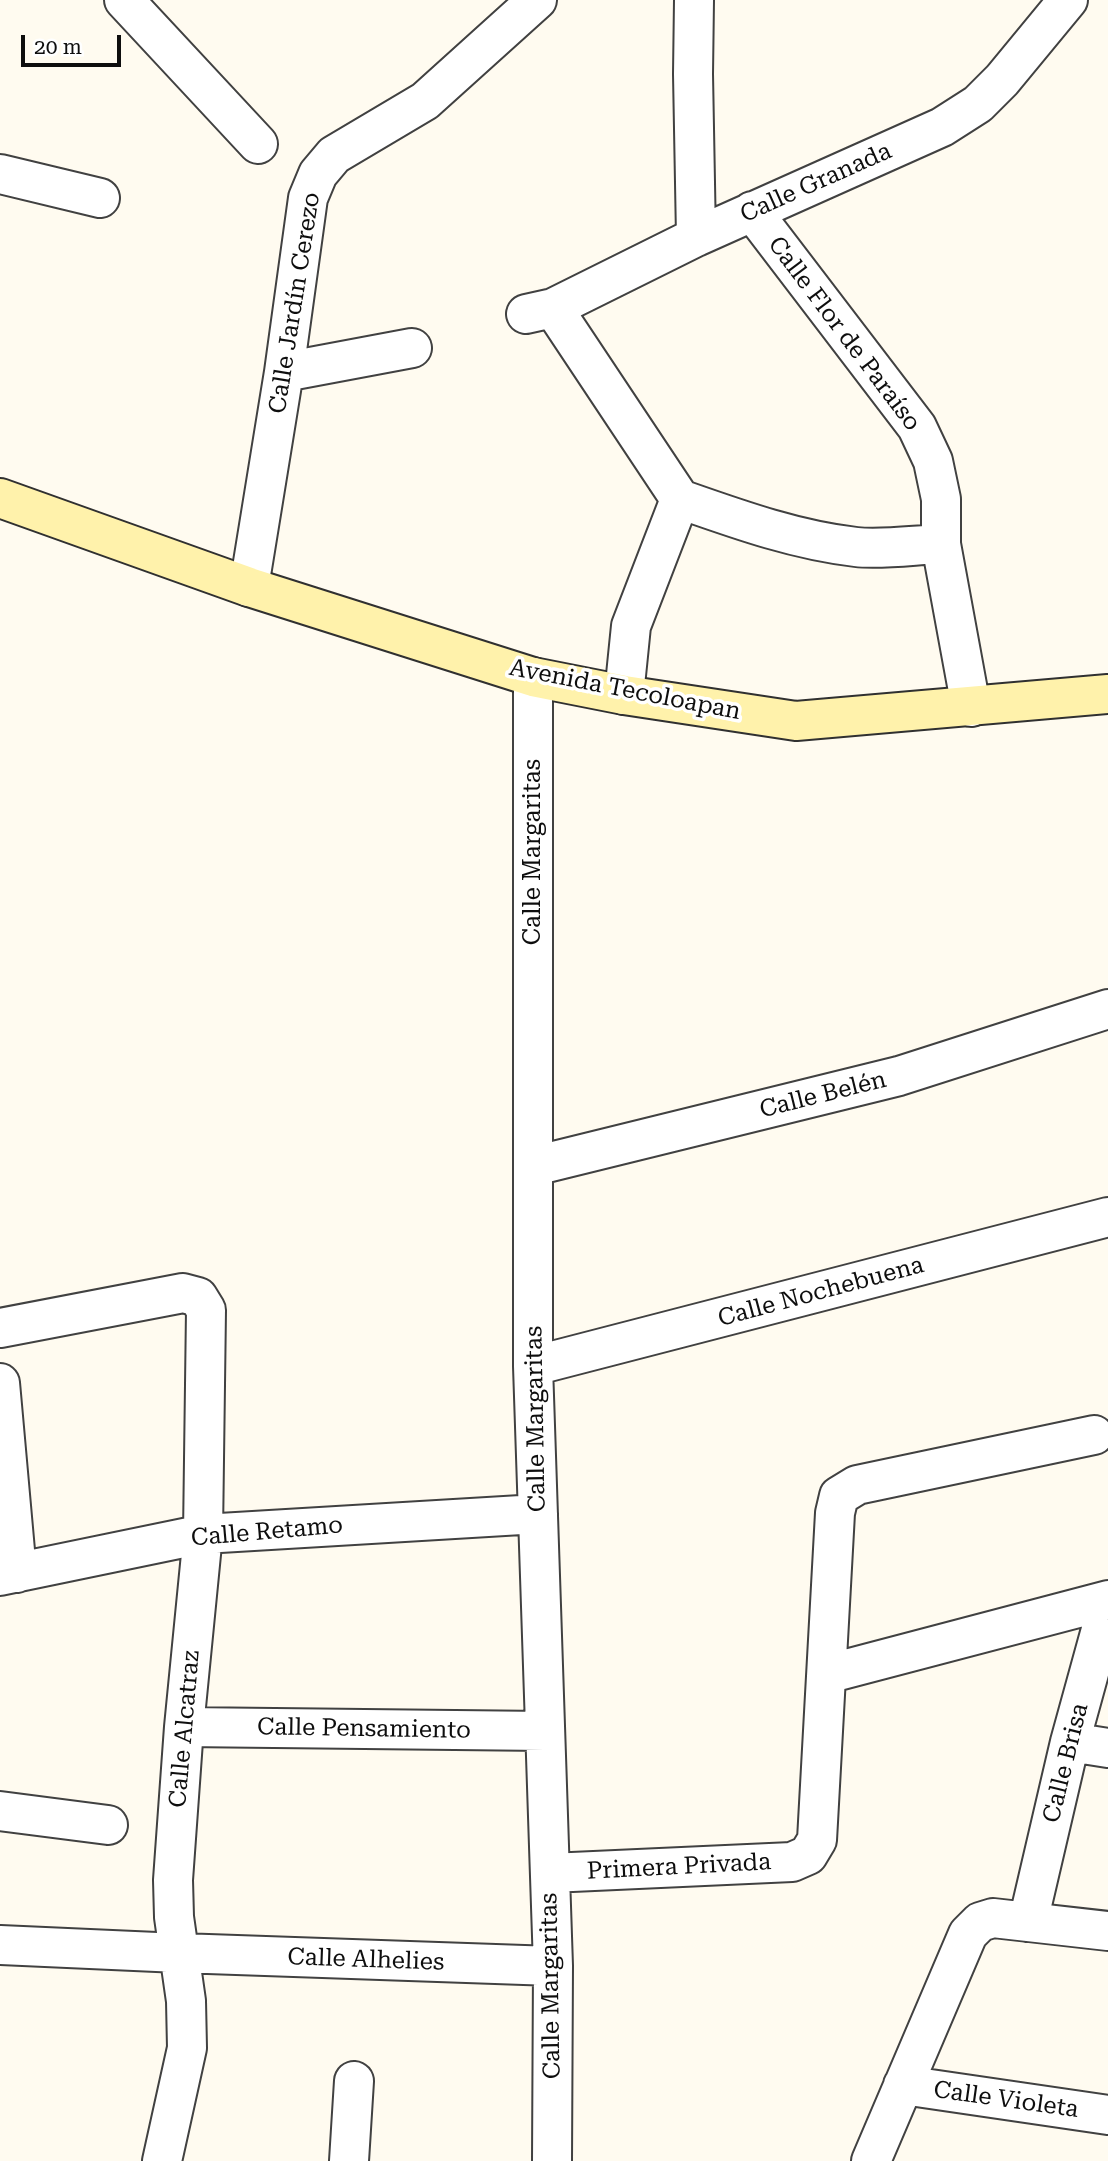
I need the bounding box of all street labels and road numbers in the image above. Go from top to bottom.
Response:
street label: Calle Granada [736,137,896,229]
street label: Calle Jardín Cerezo [263,190,327,416]
street label: Calle Flor de Paraíso [762,231,926,437]
street label: Avenida Tecoloapan [507,653,743,727]
street label: Calle Margaritas [519,759,547,945]
street label: Calle Belén [757,1065,889,1125]
street label: Calle Nochebuena [715,1251,927,1333]
street label: Calle Margaritas [520,1326,552,1512]
street label: Calle Retamo [190,1511,344,1553]
street label: Calle Alcatraz [164,1649,206,1809]
street label: Calle Brisa [1037,1700,1095,1826]
street label: Calle Pensamiento [257,1713,471,1745]
street label: Primera Privada [586,1848,772,1886]
street label: Calle Margaritas [535,1893,567,2079]
street label: Calle Alhelies [287,1943,445,1977]
street label: Calle Violeta [932,2076,1080,2124]

